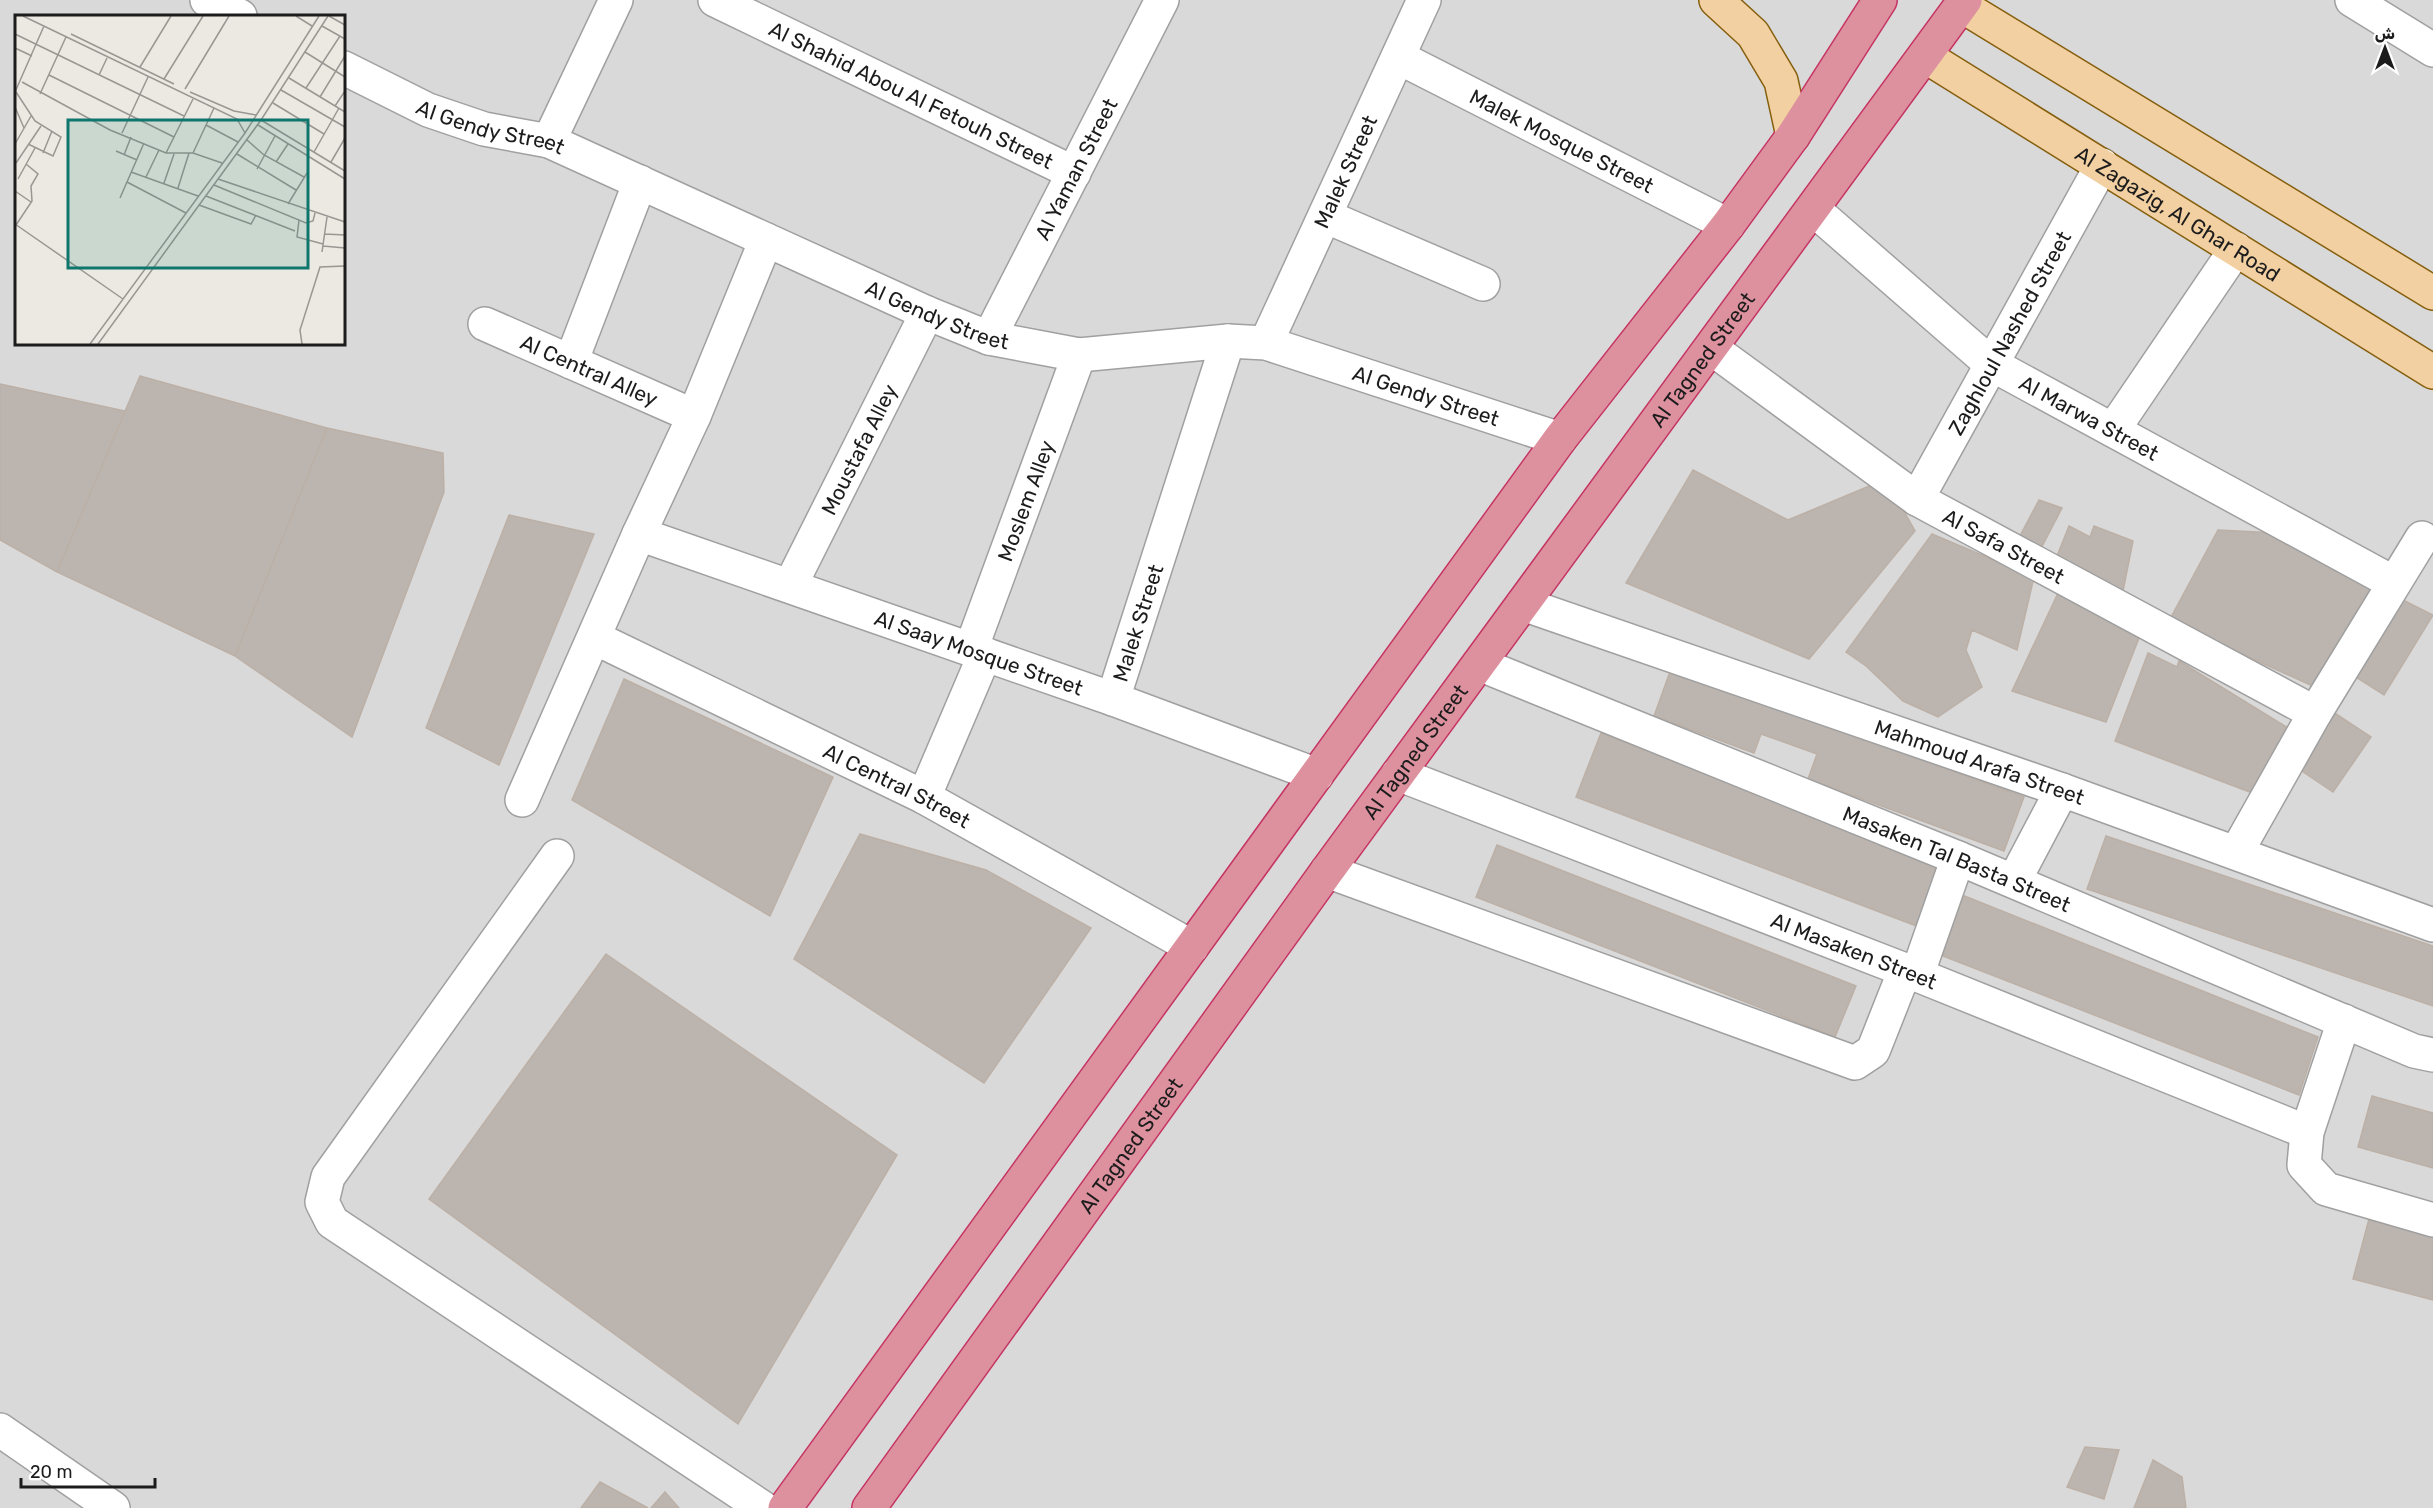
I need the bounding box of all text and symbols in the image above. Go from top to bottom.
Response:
inset map [15,15,345,345]
street label: Al Shahid Abou Al Fetouh Street [765,16,1058,174]
north arrow [2355,18,2415,78]
text: ش [2375,24,2395,43]
street label: Malek Mosque Street [1466,83,1658,198]
street label: Al Gendy Street [412,94,569,159]
street label: Al Yaman Street [1029,94,1122,244]
street label: Malek Street [1308,111,1382,232]
street label: Al Zagazig, Al Ghar Road [2071,140,2285,286]
street label: Zaghloul Nashed Street [1943,226,2076,439]
street label: Al Gendy Street [862,274,1011,354]
street label: Al Tagned Street [1644,287,1760,432]
street label: Al Central Alley [517,329,662,411]
street label: Al Gendy Street [1350,360,1503,431]
street label: Al Marwa Street [2015,370,2163,465]
street label: Moustafa Alley [815,379,902,519]
street label: Moslem Alley [992,436,1059,565]
street label: Al Safa Street [1939,503,2069,589]
street label: Malek Street [1107,561,1168,685]
street label: Al Saay Mosque Street [872,605,1086,700]
street label: Al Tagned Street [1357,679,1472,824]
street label: Mahmoud Arafa Street [1871,714,2088,810]
street label: Al Central Street [819,738,975,833]
street label: Masaken Tal Basta Street [1839,800,2075,917]
street label: Al Masaken Street [1768,907,1941,994]
street label: Al Tagned Street [1073,1072,1187,1218]
scale bar [21,1451,154,1489]
text: 20 m [30,1461,72,1483]

